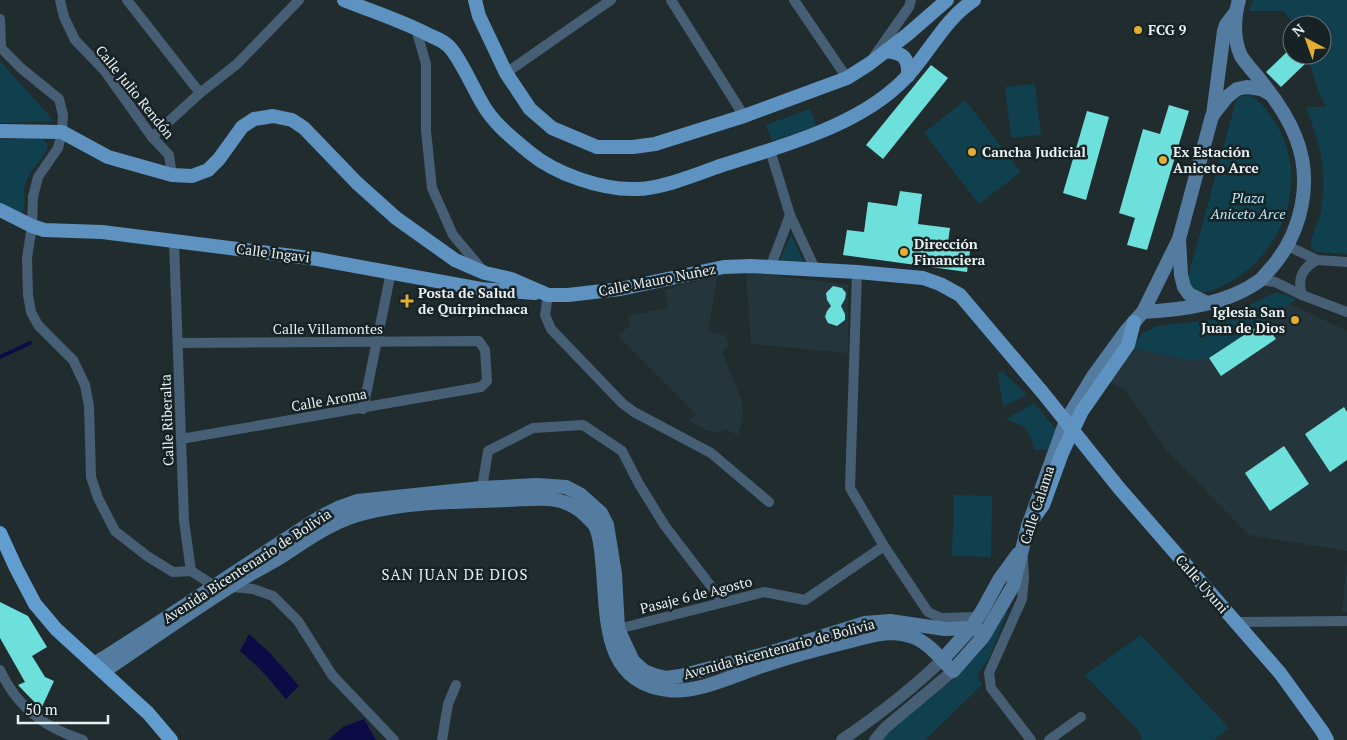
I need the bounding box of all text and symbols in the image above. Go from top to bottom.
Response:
north arrow [1282,15,1332,65]
text: N [1288,19,1309,40]
place label: FCG 9 [1148,20,1187,39]
marker: FCG 9 [1132,24,1144,36]
street label: Calle Julio Rendón [92,41,179,143]
place label: Cancha Judicial [982,142,1086,161]
place label: Ex Estación Aniceto Arce [1173,142,1259,177]
marker: Cancha Judicial [966,146,978,158]
marker: Ex Estación Aniceto Arce [1157,154,1169,166]
park label: Plaza Aniceto Arce [1209,188,1286,223]
place label: Dirección Financiera [914,234,986,269]
street label: Calle Ingavi [235,239,311,266]
marker: Dirección Financiera [898,246,910,258]
street label: Calle Mauro Nuñez [597,259,717,300]
place label: Posta de Salud de Quirpinchaca [418,283,528,318]
marker: Posta de Salud de Quirpinchaca [400,294,414,308]
place label: Iglesia San Juan de Dios [1201,302,1285,337]
marker: Iglesia San Juan de Dios [1289,314,1301,326]
street label: Calle Villamontes [273,319,383,338]
street label: Calle Riberalta [155,374,178,466]
street label: Calle Aroma [290,384,368,416]
street label: Calle Calama [1015,463,1058,547]
street label: Avenida Bicentenario de Bolivia [159,504,335,627]
street label: Calle Uyuni [1172,550,1233,617]
district label: SAN JUAN DE DIOS [381,564,529,584]
street label: Pasaje 6 de Agosto [638,571,754,618]
street label: Avenida Bicentenario de Bolivia [681,614,877,683]
scale bar [18,692,108,724]
text: 50 m [25,699,58,719]

